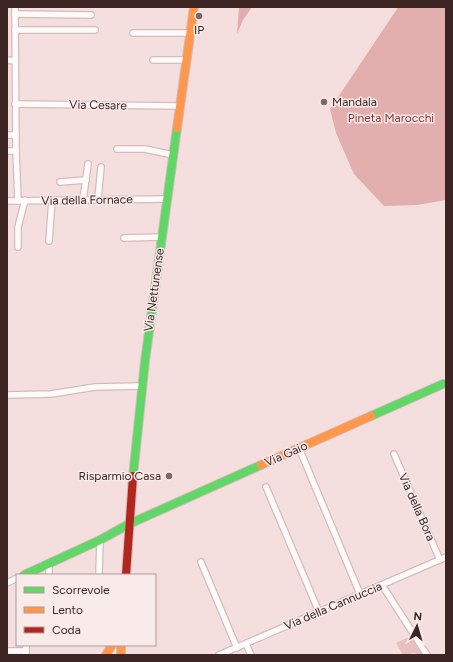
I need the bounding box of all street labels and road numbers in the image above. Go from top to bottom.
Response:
street label: Via Cesare [69,97,127,113]
street label: Via della Fornace [41,192,133,208]
street label: Via Nettunense [141,247,167,333]
street label: Via Gaio [263,438,310,470]
street label: Via della Bora [396,471,438,543]
street label: Via della Cannuccia [282,579,384,633]

